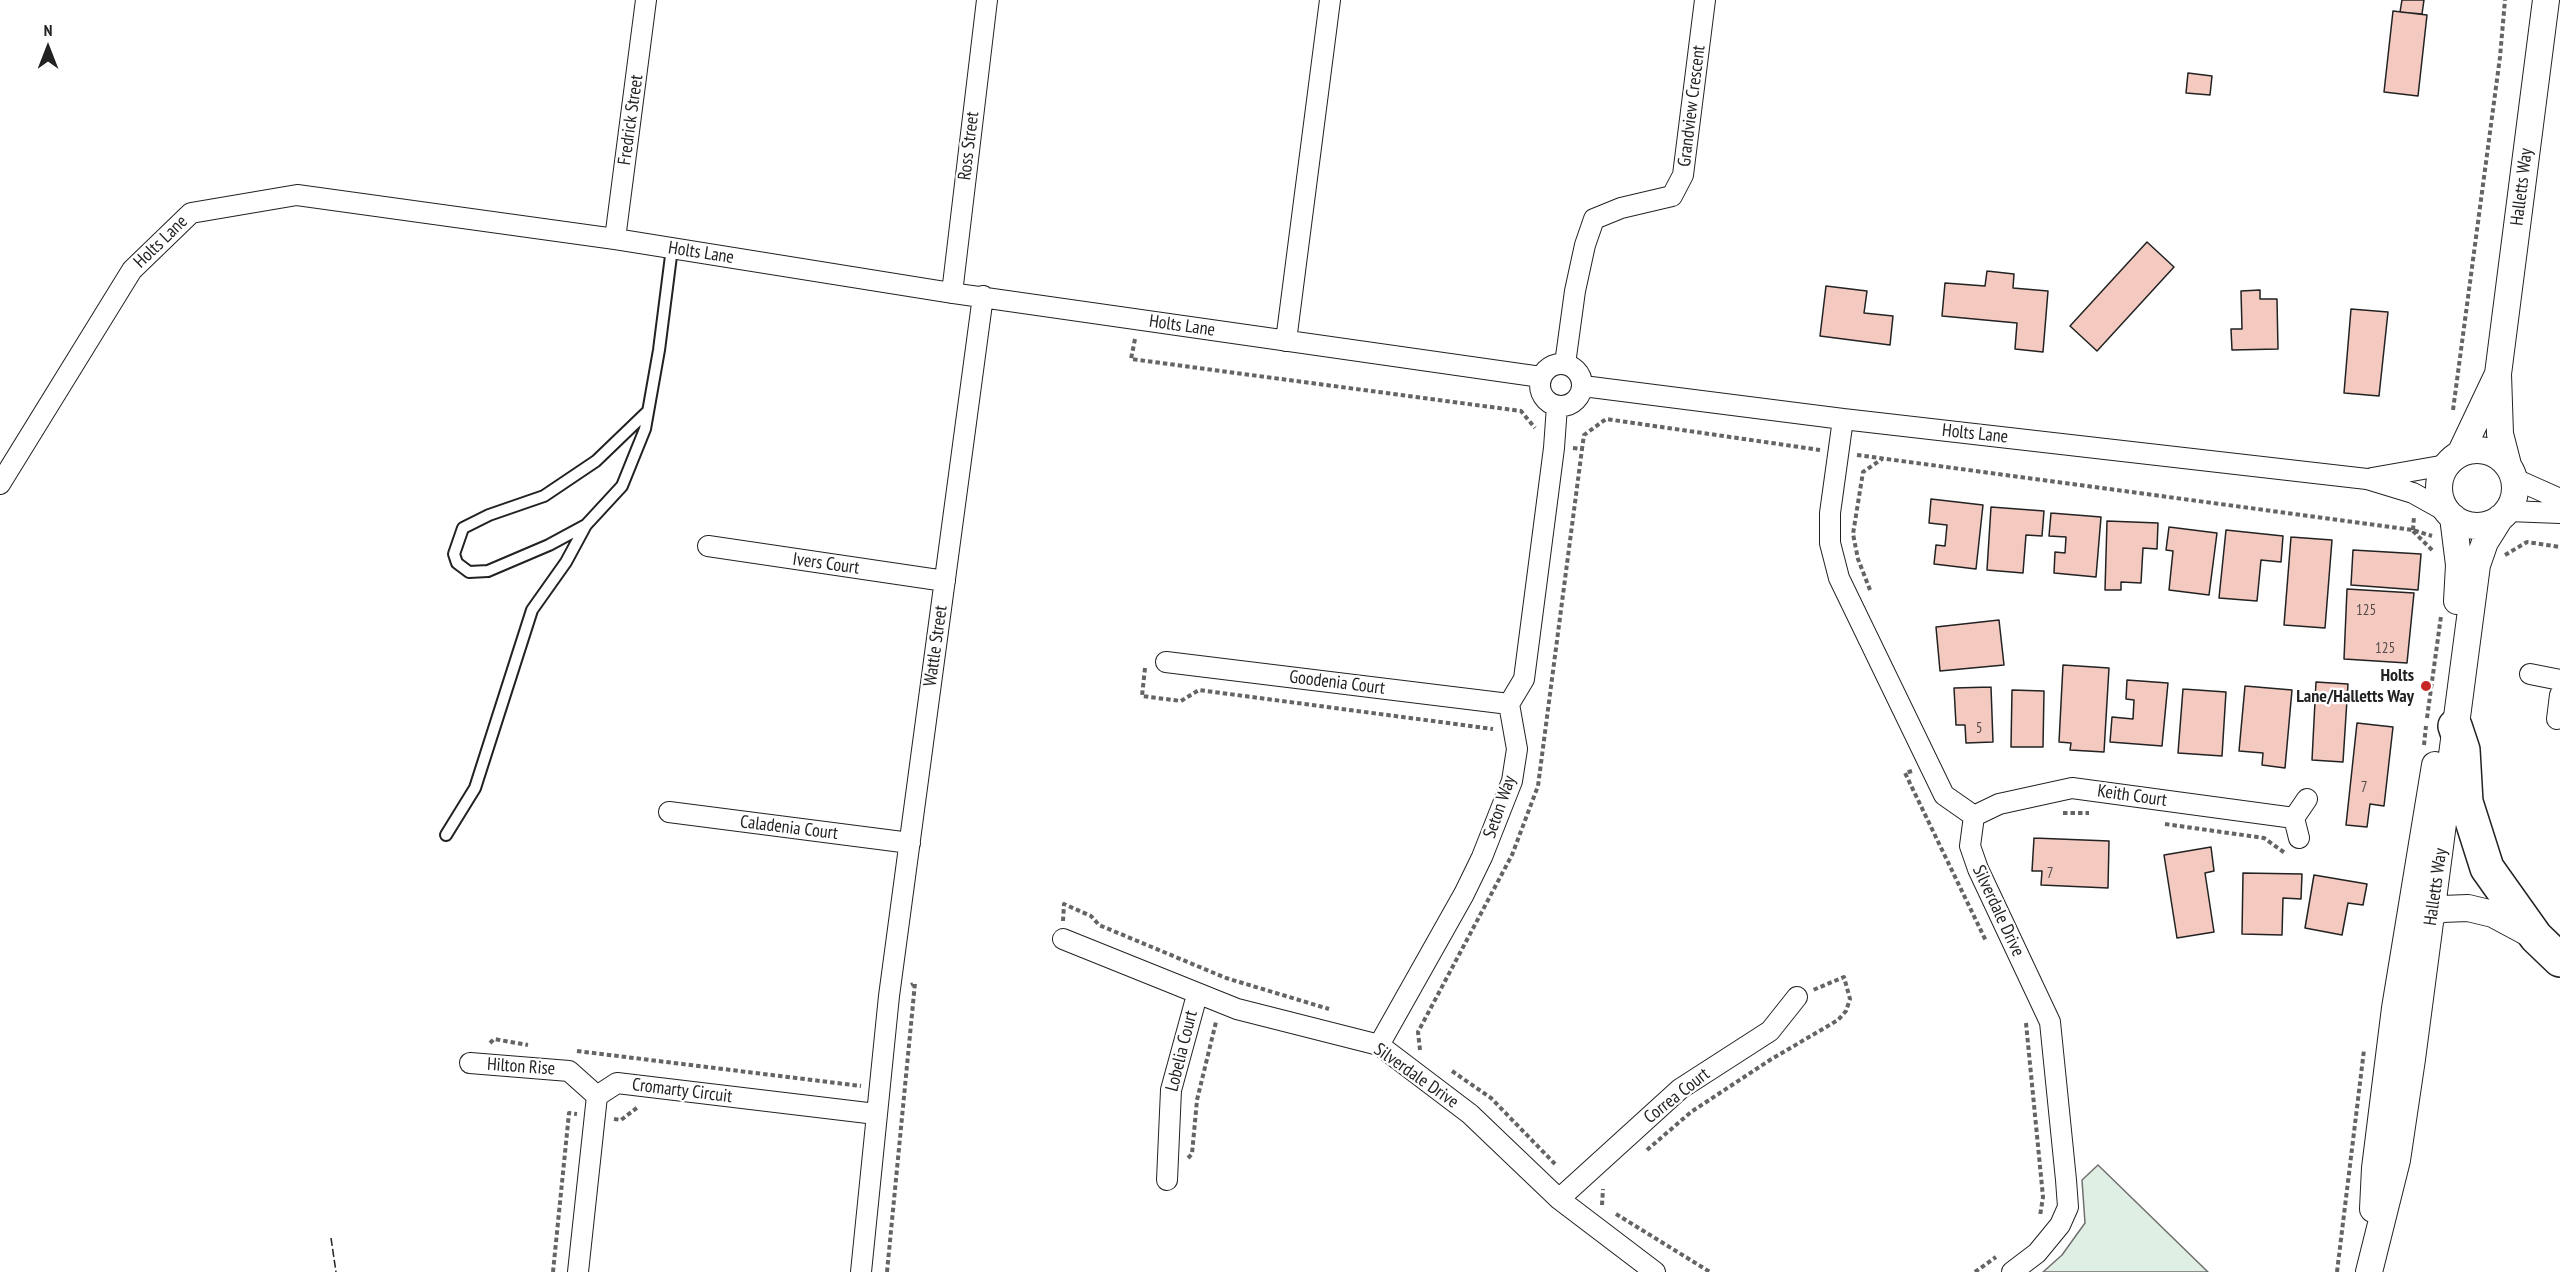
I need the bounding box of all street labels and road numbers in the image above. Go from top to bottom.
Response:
street label: Grandview Crescent [1674,44,1710,168]
street label: Fredrick Street [614,73,648,167]
street label: Ross Street [954,110,984,182]
street label: Halletts Way [2507,147,2537,227]
street label: Holts Lane [130,211,192,273]
street label: Holts Lane [667,237,735,269]
street label: Holts Lane [1148,311,1216,341]
street label: Holts Lane [1941,420,2009,448]
street label: Ivers Court [791,549,861,579]
street label: Wattle Street [920,604,952,688]
street label: Goodenia Court [1288,666,1386,700]
street label: Seton Way [1479,773,1521,841]
street label: Keith Court [2096,780,2168,812]
street label: Caladenia Court [739,811,839,845]
street label: Halletts Way [2420,847,2452,927]
street label: Silverdale Drive [1967,862,2029,960]
street label: Lobelia Court [1162,1008,1202,1094]
street label: Silverdale Drive [1370,1039,1462,1113]
street label: Hilton Rise [486,1054,556,1080]
street label: Correa Court [1640,1064,1714,1128]
street label: Cromarty Circuit [631,1074,733,1108]

